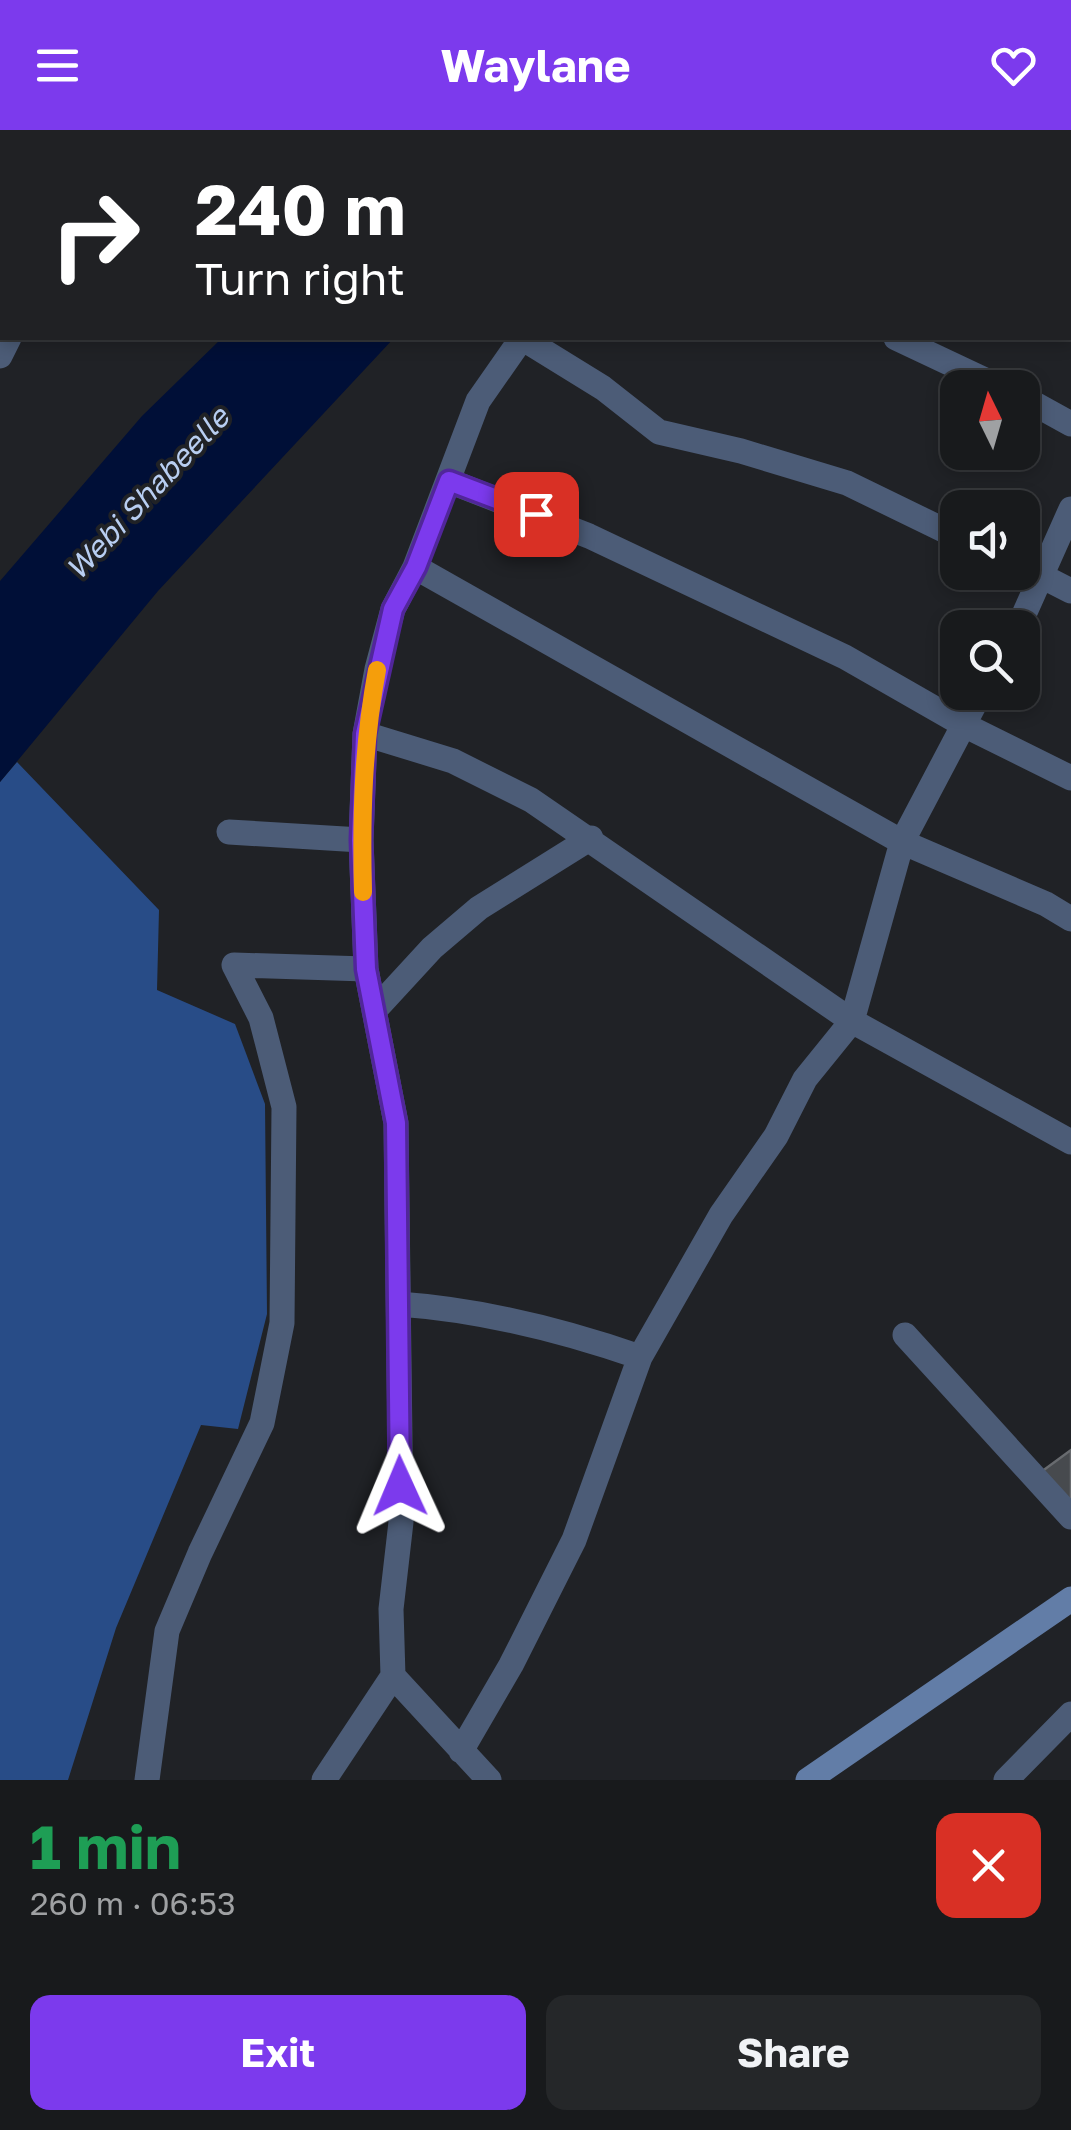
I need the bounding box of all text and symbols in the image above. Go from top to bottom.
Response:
icon: menu [30,38,85,93]
text: Waylane [440,38,631,92]
icon: heart [986,38,1041,93]
text: 240 m [195,166,406,250]
icon: right [30,170,160,300]
text: Turn right [195,251,405,305]
north arrow [940,370,1040,470]
map controls [940,370,1040,710]
water label: Webi Shabeelle [58,397,238,587]
pin [494,472,579,557]
icon: arrive [509,487,564,542]
button: sound [940,490,1040,590]
button: search [940,610,1040,710]
position arrow [348,1434,452,1538]
text: 1 min [30,1810,181,1882]
button: close [936,1813,1041,1918]
text: 260 m · 06:53 [30,1884,236,1922]
button: Exit [30,1995,526,2110]
button: Share [546,1995,1041,2110]

